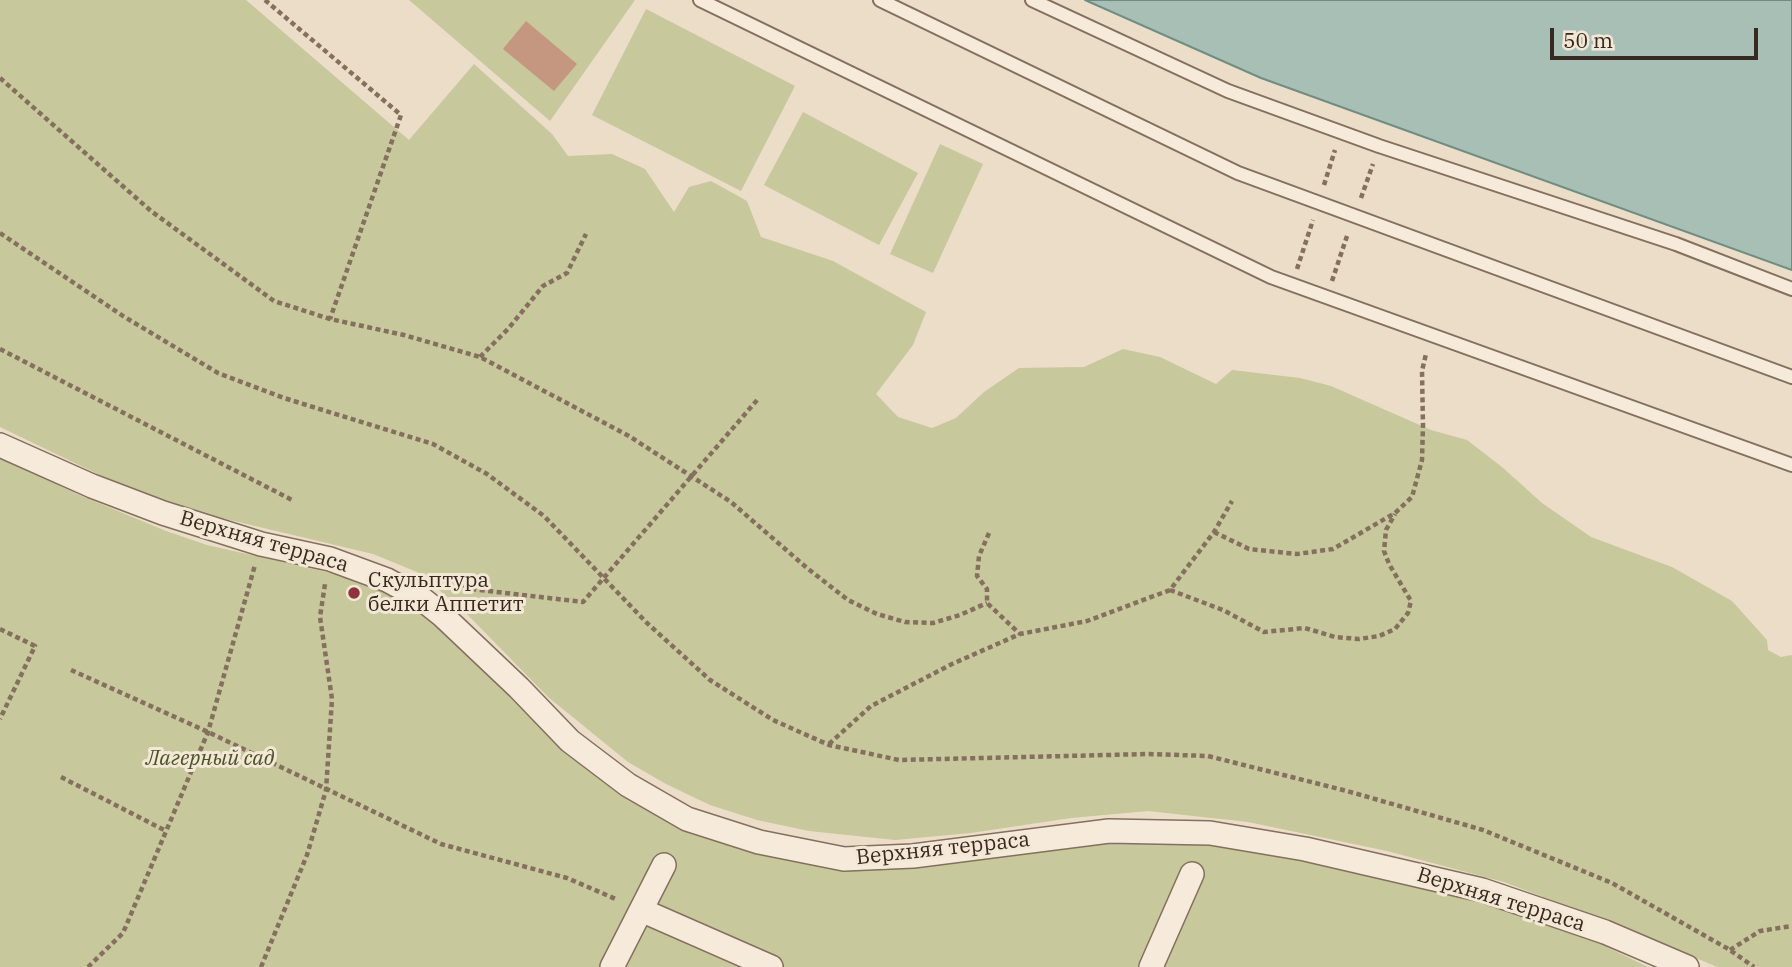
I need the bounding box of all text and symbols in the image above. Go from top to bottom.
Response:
scale bar [1554,14,1762,58]
text: 50 m [1563,26,1613,54]
street label: Верхняя терраса [177,506,351,578]
place label: Скульптура белки Аппетит [368,568,524,618]
marker: Скульптура белки Аппетит [346,585,362,601]
park label: Лагерный сад [146,746,274,772]
street label: Верхняя терраса [855,827,1031,871]
street label: Верхняя терраса [1414,862,1588,938]

